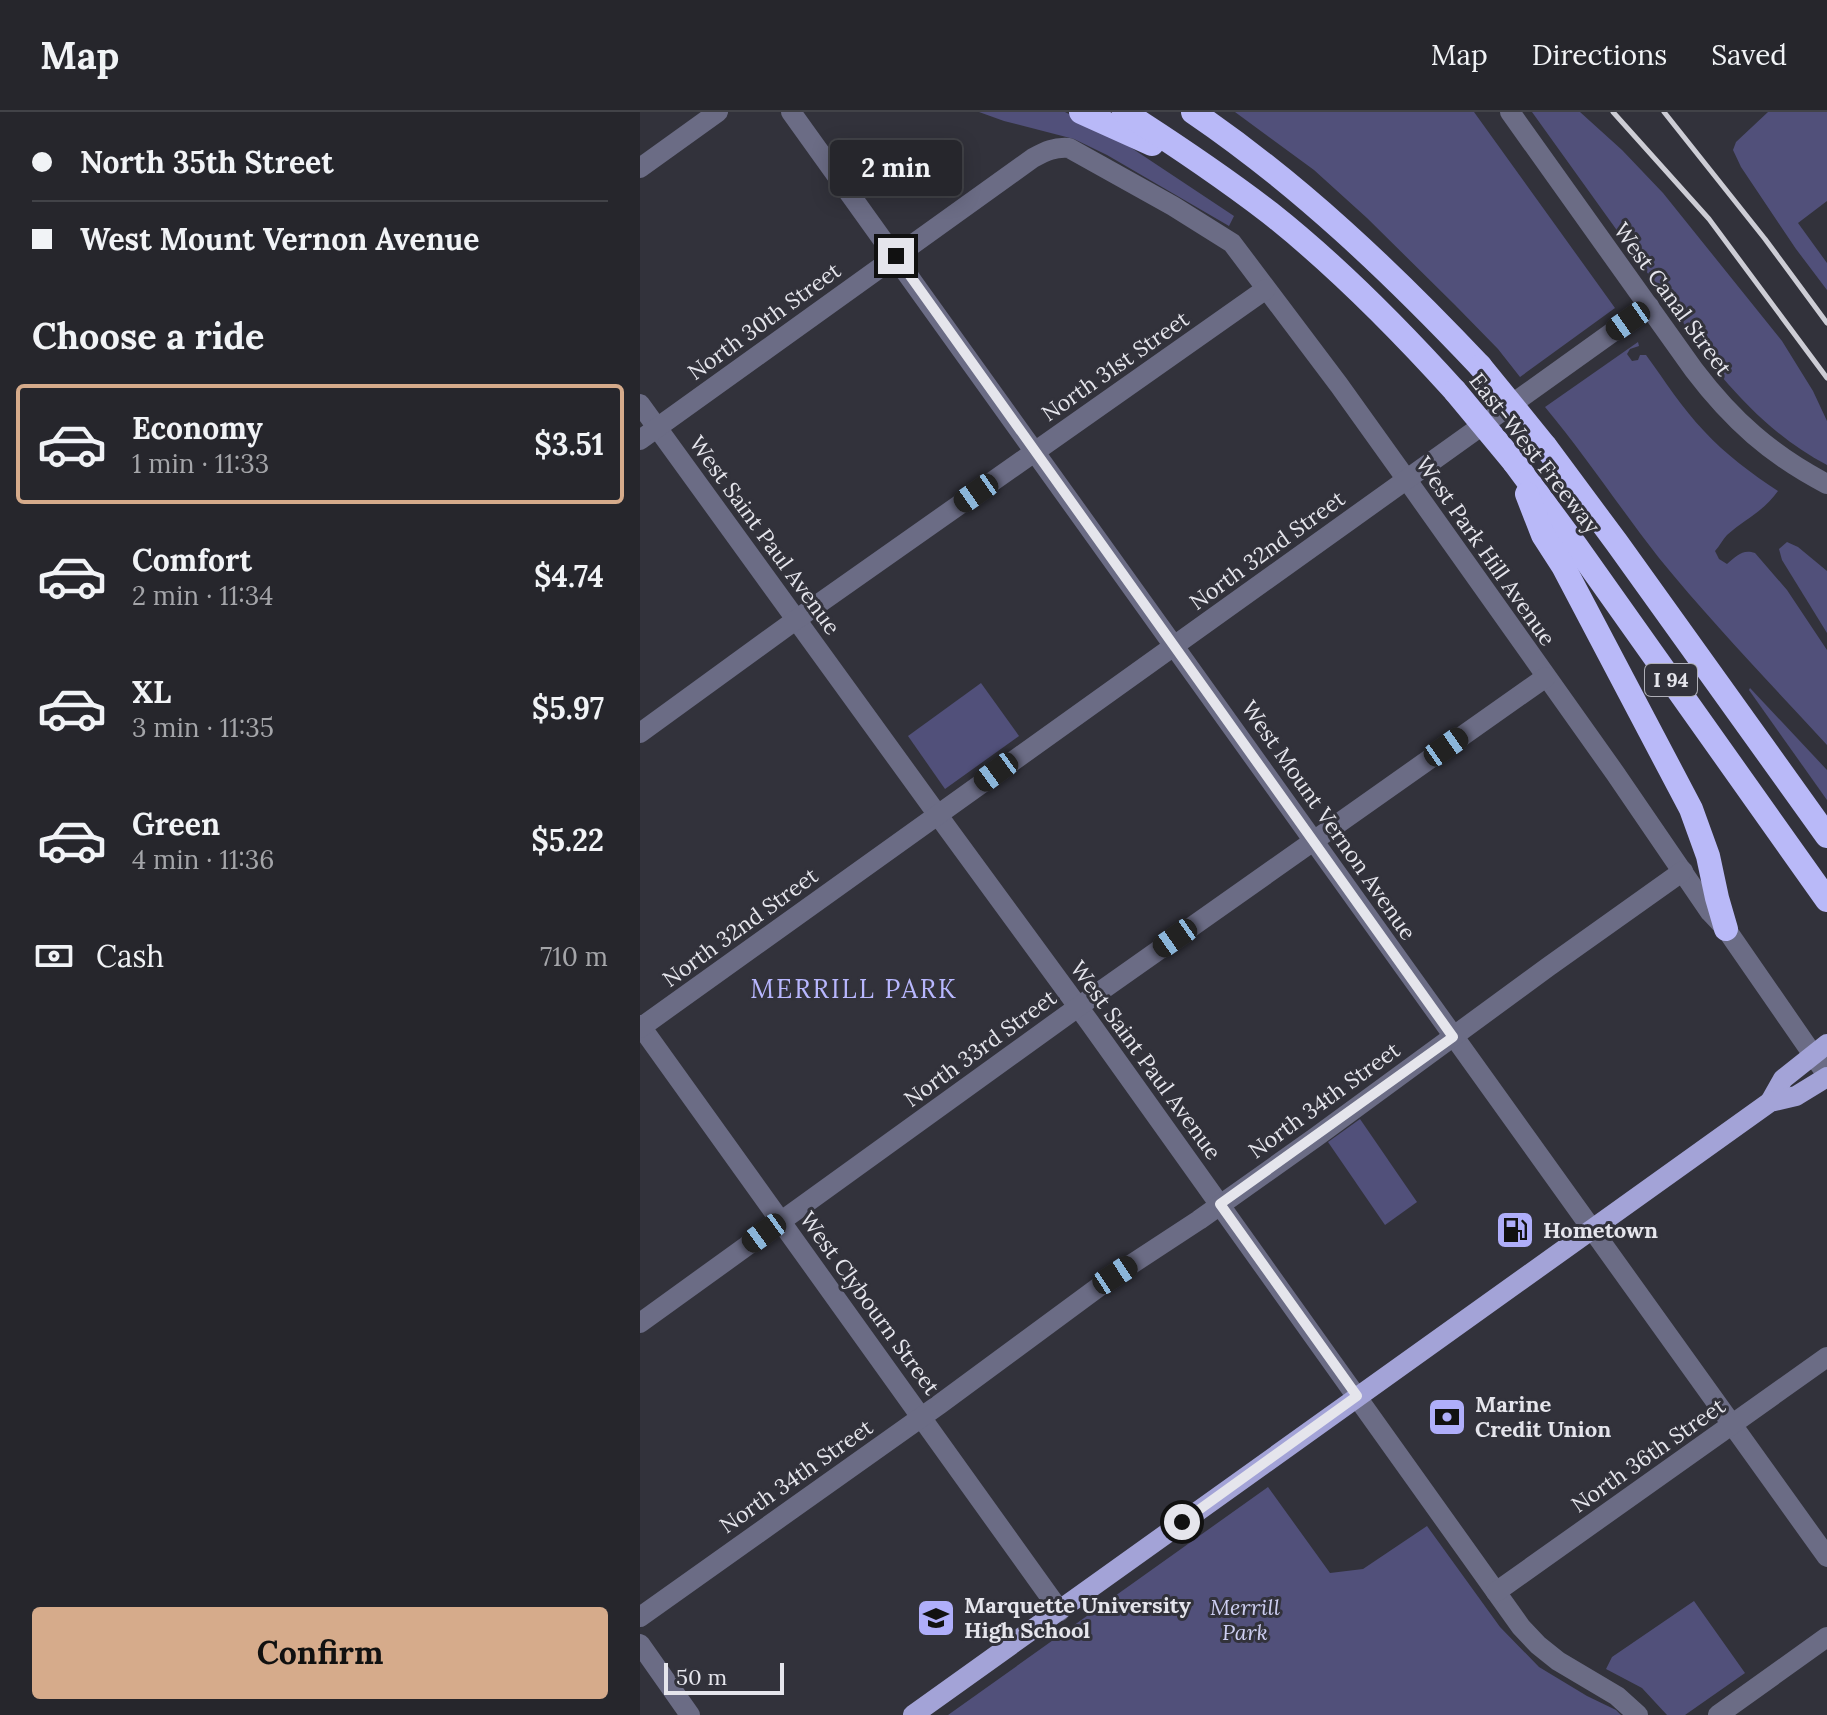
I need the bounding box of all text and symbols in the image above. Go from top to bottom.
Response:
text: Map [40,31,119,79]
text: Map [1431,37,1488,73]
text: Directions [1532,37,1667,73]
text: Saved [1711,37,1787,73]
callout: 2 min [830,140,962,196]
text: North 35th Street [80,143,334,181]
text: 2 min [861,151,931,184]
street label: West Canal Street [1608,217,1738,382]
text: West Mount Vernon Avenue [80,220,479,258]
route end [878,238,914,274]
street label: North 30th Street [682,256,846,386]
car [1601,297,1655,345]
street label: North 31st Street [1036,304,1195,427]
text: Choose a ride [32,313,264,359]
street label: East-West Freeway [1464,367,1607,539]
icon: car [36,408,108,480]
text: Economy [132,409,263,447]
text: $3.51 [534,425,604,463]
street label: West Saint Paul Avenue [683,430,847,640]
text: 1 min · 11:33 [132,447,269,480]
street label: West Park Hill Avenue [1410,451,1562,651]
car [949,469,1003,517]
street label: North 32nd Street [1184,484,1351,616]
icon: car [36,540,108,612]
text: Comfort [132,541,252,579]
text: $4.74 [534,557,604,595]
text: 2 min · 11:34 [132,579,273,612]
road number: I 94 [1645,664,1697,696]
icon: car [36,672,108,744]
text: XL [132,673,171,711]
text: $5.97 [532,689,604,727]
street label: West Mount Vernon Avenue [1236,695,1423,945]
text: 3 min · 11:35 [132,711,274,744]
car [1419,723,1473,771]
car [970,748,1022,796]
icon: car [36,804,108,876]
text: Green [132,805,220,843]
text: $5.22 [531,821,604,859]
text: 4 min · 11:36 [132,843,274,876]
street label: North 32nd Street [657,861,824,993]
car [1148,914,1202,962]
icon: cash [32,934,76,978]
text: Cash [96,937,164,975]
text: 710 m [540,940,608,973]
street label: West Saint Paul Avenue [1064,955,1228,1165]
district label: MERRILL PARK [750,972,958,1005]
street label: North 33rd Street [898,983,1062,1113]
street label: North 34th Street [1243,1035,1406,1164]
street label: West Clybourn Street [794,1206,946,1401]
car [738,1209,790,1257]
fuel station icon: Hometown [1494,1209,1536,1251]
place label: Hometown [1543,1216,1658,1244]
car [1088,1252,1142,1298]
place label: Marine Credit Union [1475,1390,1611,1443]
street label: North 36th Street [1566,1391,1731,1518]
bank icon: Marine Credit Union [1426,1396,1468,1438]
street label: North 34th Street [714,1412,878,1539]
route start [1164,1504,1200,1540]
place label: Marquette University High School [964,1591,1192,1644]
park label: Merrill Park [1210,1593,1280,1646]
school or university icon: Marquette University High School [915,1597,957,1639]
button: Confirm [32,1607,608,1699]
scale bar [664,1659,784,1695]
text: 50 m [676,1663,727,1691]

